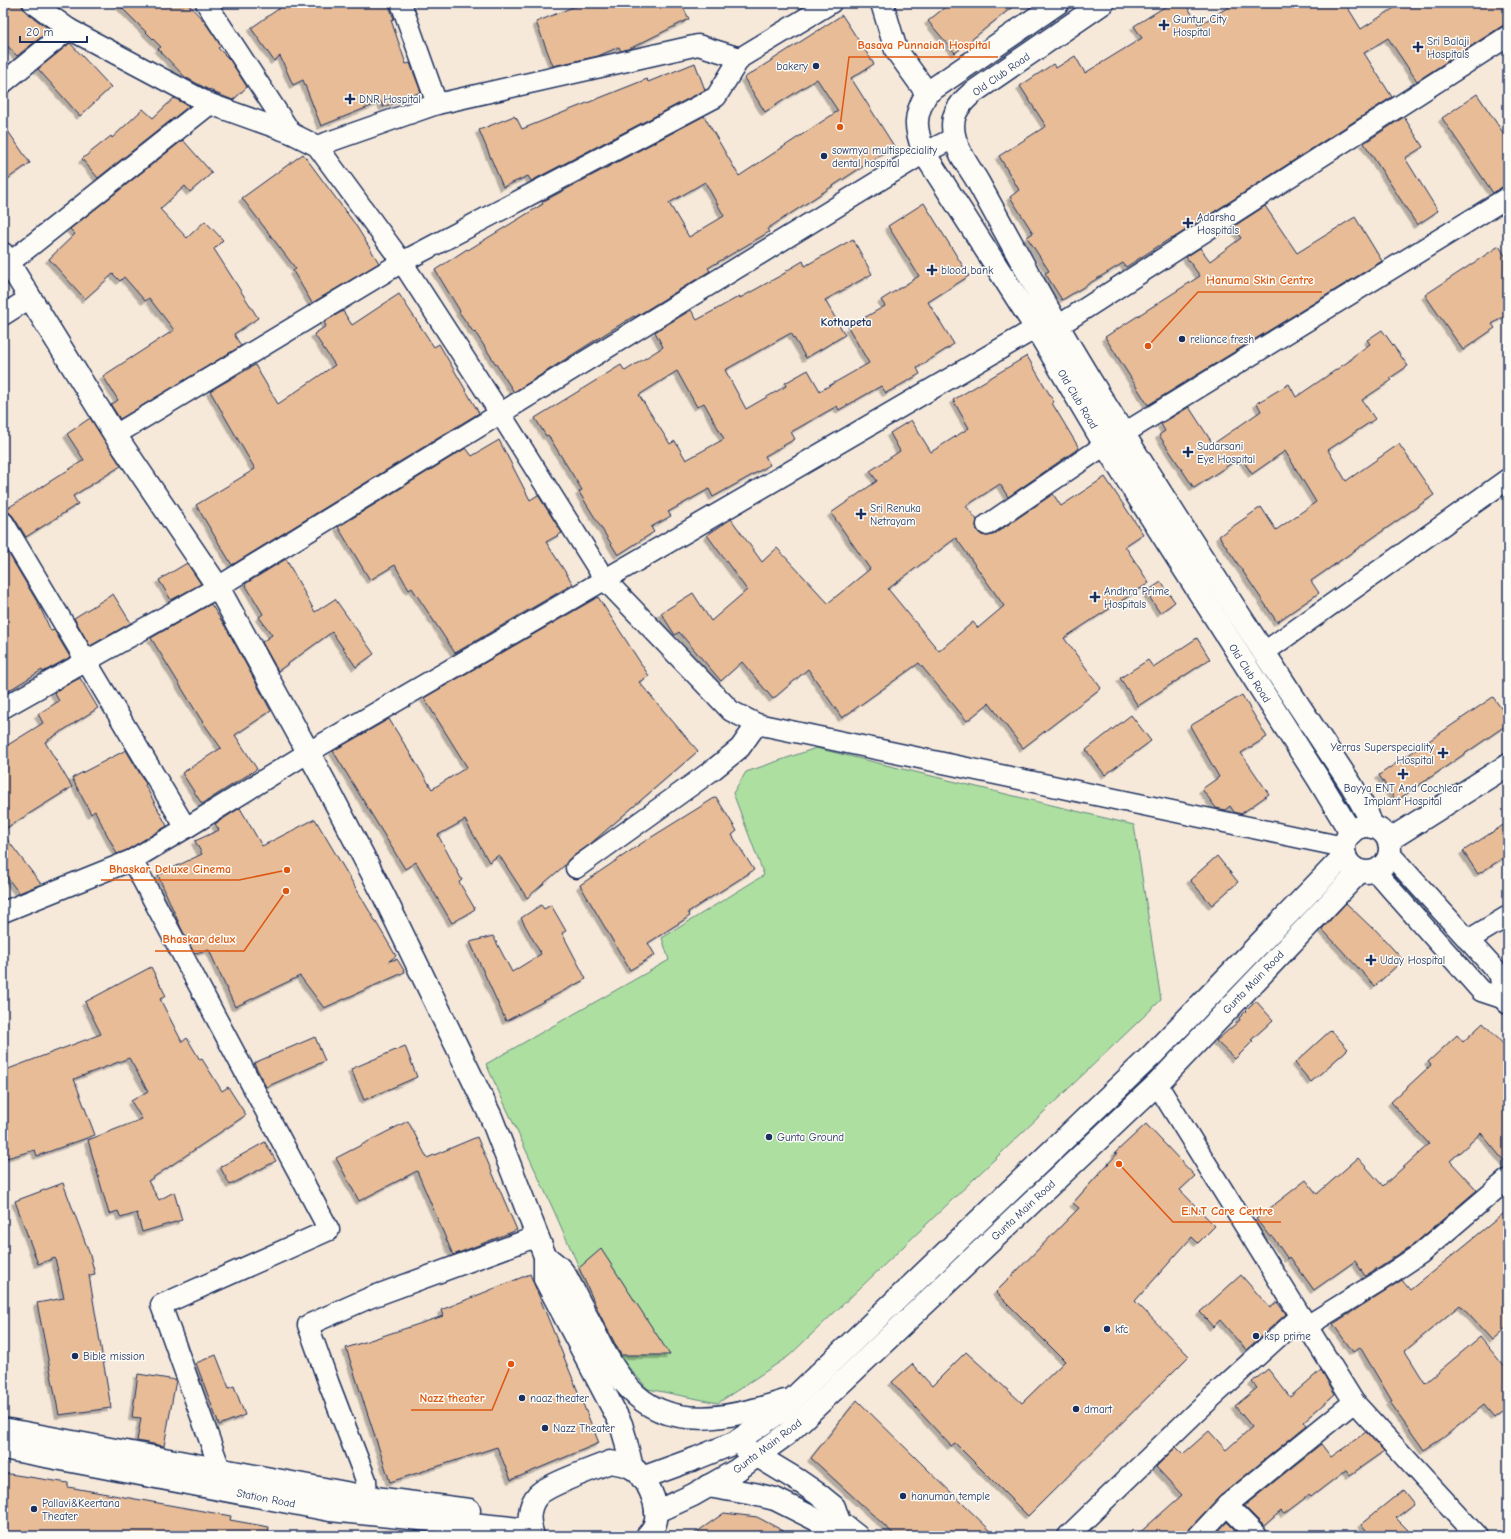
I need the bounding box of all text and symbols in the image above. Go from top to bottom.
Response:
place label: Guntur City Hospital [1173,13,1227,39]
scale bar [20,18,87,44]
marker: Guntur City Hospital [1158,19,1170,31]
text: 20 m [26,25,54,39]
callout: Basava Punnaiah Hospital [849,33,998,57]
place label: Sri Balaji Hospitals [1427,35,1470,61]
text: Basava Punnaiah Hospital [857,38,991,52]
marker: Sri Balaji Hospitals [1412,41,1424,53]
street label: Old Club Road [970,50,1033,99]
place label: bakery [777,60,808,73]
marker: bakery [811,61,821,71]
marker: DNR Hospital [344,93,356,105]
place label: DNR Hospital [359,93,421,106]
place label: sowmya multispeciality dental hospital [832,144,937,170]
marker: sowmya multispeciality dental hospital [819,151,829,161]
place label: Adarsha Hospitals [1197,211,1240,237]
marker: Adarsha Hospitals [1182,217,1194,229]
marker: blood bank [926,264,938,276]
place label: blood bank [941,264,994,277]
callout: Hanuma Skin Centre [1198,268,1322,292]
text: Hanuma Skin Centre [1206,273,1314,287]
district label: Kothapeta [820,315,872,329]
place label: reliance fresh [1190,333,1254,346]
marker: reliance fresh [1177,334,1187,344]
street label: Old Club Road [1055,367,1101,431]
place label: Sudarsani Eye Hospital [1197,440,1255,466]
marker: Sudarsani Eye Hospital [1182,446,1194,458]
place label: Sri Renuka Netrayam [870,502,921,528]
marker: Sri Renuka Netrayam [855,508,867,520]
place label: Andhra Prime Hospitals [1104,585,1170,611]
marker: Andhra Prime Hospitals [1089,591,1101,603]
street label: Old Club Road [1226,642,1273,705]
place label: Yerras Superspeciality Hospital [1330,741,1434,767]
marker: Yerras Superspeciality Hospital [1437,747,1449,759]
marker: Bayya ENT And Cochlear Implant Hospital [1397,768,1409,780]
place label: Bayya ENT And Cochlear Implant Hospital [1344,782,1463,808]
callout: Bhaskar Deluxe Cinema [101,856,239,880]
text: Bhaskar Deluxe Cinema [109,862,231,876]
callout: Bhaskar delux [155,927,244,951]
text: Bhaskar delux [163,932,236,946]
street label: Gunta Main Road [1220,948,1287,1017]
marker: Uday Hospital [1365,954,1377,966]
place label: Uday Hospital [1380,954,1445,967]
place label: Gunta Ground [777,1131,844,1144]
marker: Gunta Ground [764,1132,774,1142]
street label: Gunta Main Road [989,1177,1058,1243]
callout: E.N.T Care Centre [1173,1198,1281,1222]
text: E.N.T Care Centre [1181,1204,1273,1218]
place label: kfc [1115,1323,1129,1336]
marker: kfc [1102,1324,1112,1334]
place label: ksp prime [1264,1330,1311,1343]
marker: ksp prime [1251,1331,1261,1341]
place label: Bible mission [83,1350,145,1363]
marker: Bible mission [70,1351,80,1361]
callout: Nazz theater [411,1386,492,1410]
text: Nazz theater [419,1391,485,1405]
place label: naaz theater [530,1392,589,1405]
marker: naaz theater [517,1393,527,1403]
place label: dmart [1084,1403,1113,1416]
marker: dmart [1071,1404,1081,1414]
street label: Gunta Main Road [730,1416,804,1476]
place label: Nazz Theater [553,1422,615,1435]
marker: Nazz Theater [540,1423,550,1433]
street label: Station Road [235,1486,297,1511]
place label: hanuman temple [911,1490,990,1503]
marker: hanuman temple [898,1491,908,1501]
place label: Pallavi&Keertana Theater [42,1497,120,1523]
marker: Pallavi&Keertana Theater [29,1504,39,1514]

